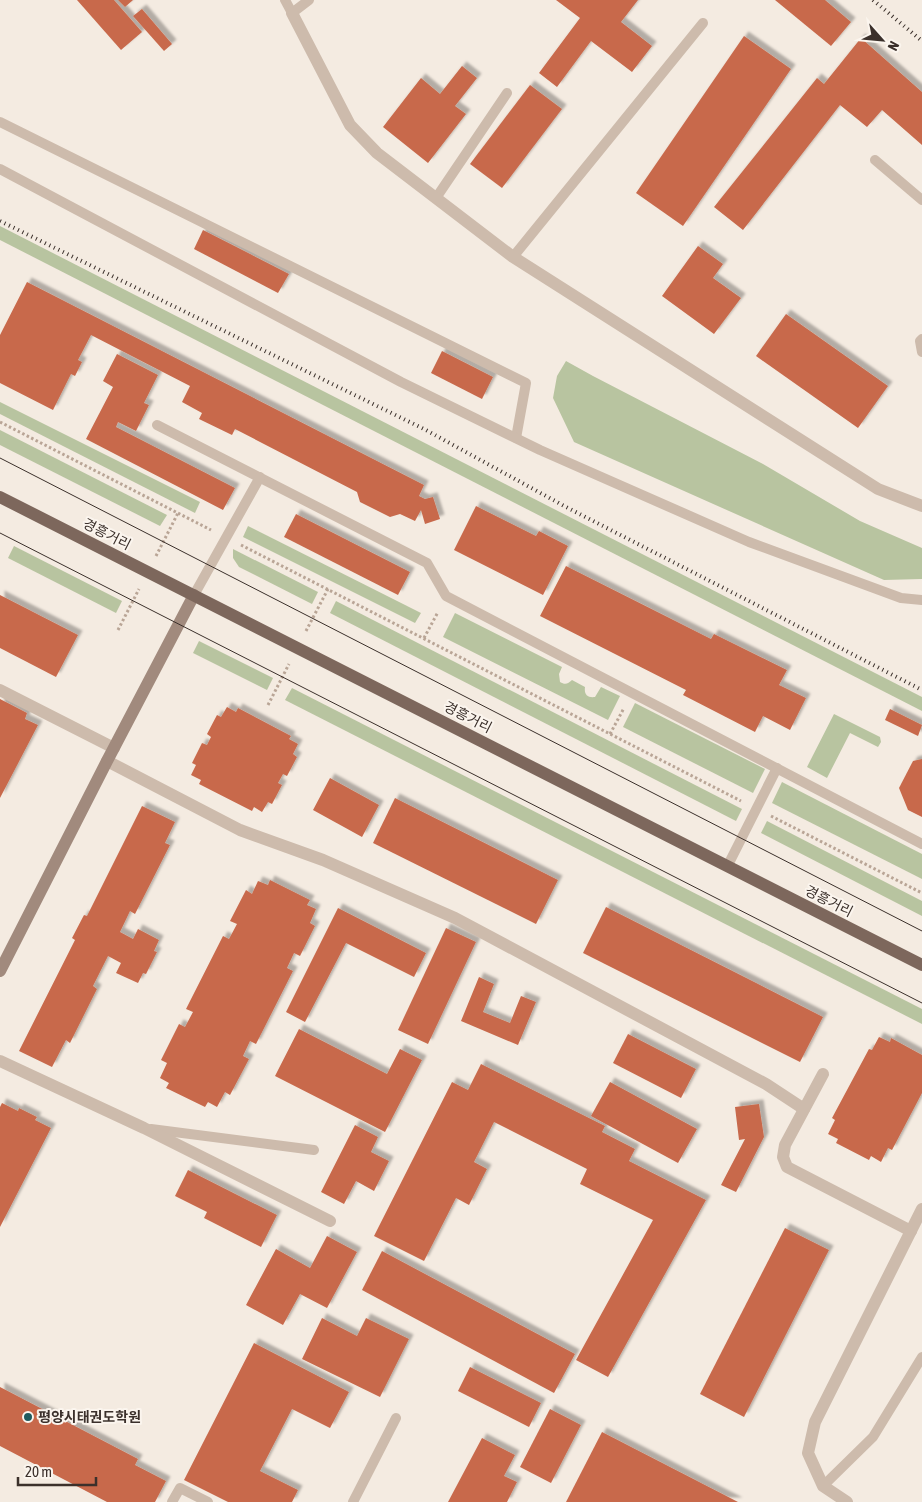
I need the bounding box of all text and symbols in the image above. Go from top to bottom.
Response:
north arrow [857,15,907,65]
text: N [885,39,903,53]
street label: 경흥거리 [80,515,134,553]
street label: 경흥거리 [441,698,495,736]
street label: 경흥거리 [802,882,856,920]
place label: 평양시태권도학원 [38,1409,141,1425]
marker: 평양시태권도학원 [22,1411,34,1423]
scale bar [18,1454,95,1486]
text: 20 m [25,1463,52,1480]

